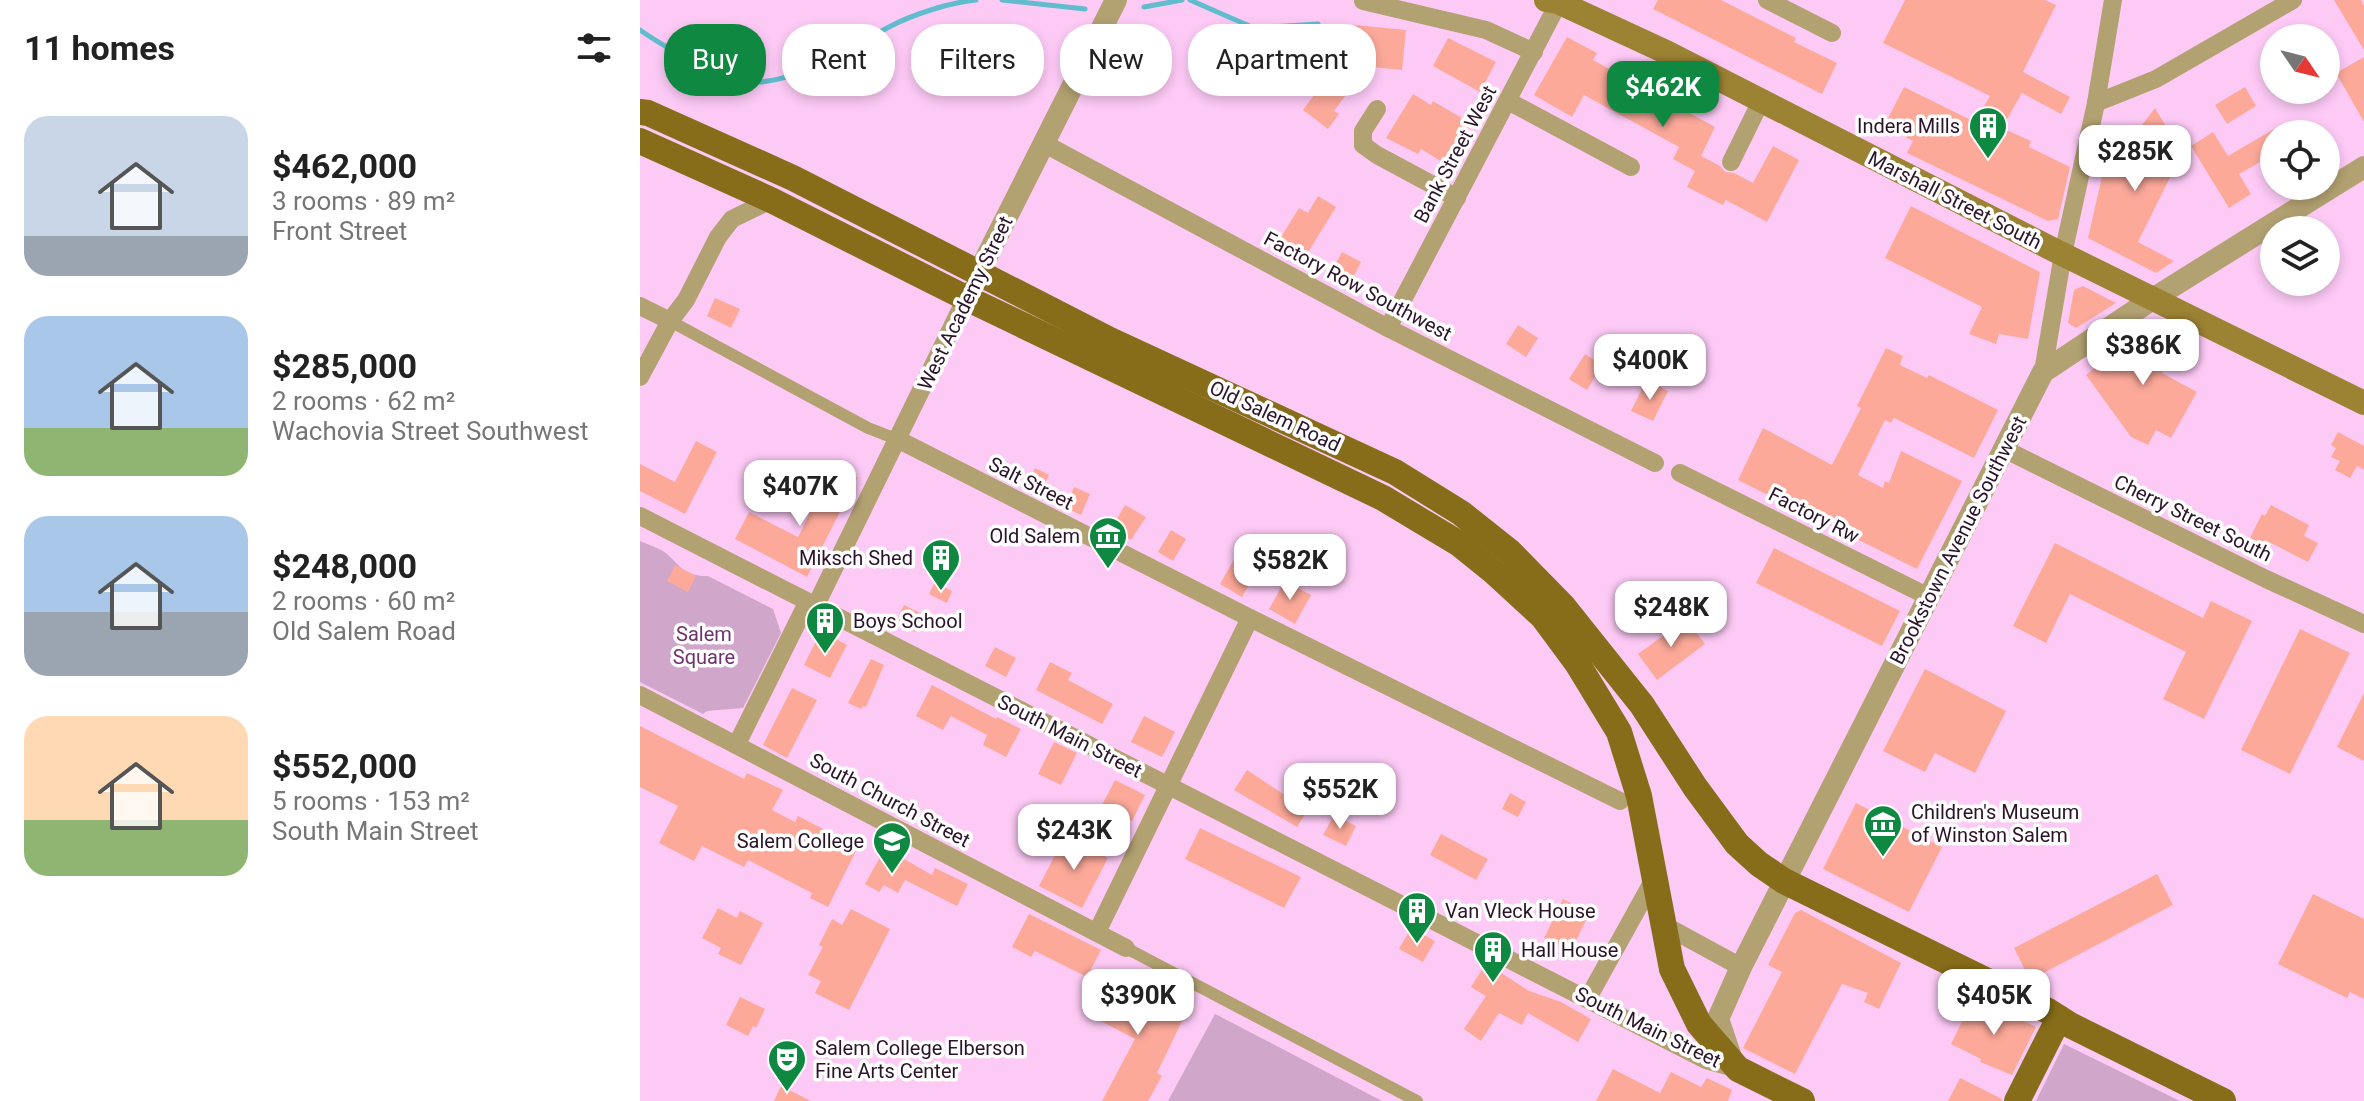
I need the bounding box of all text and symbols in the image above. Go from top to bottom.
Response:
chip: Buy [664,24,766,96]
chip: Rent [782,24,895,96]
chip: Filters [911,24,1044,96]
chip: New [1060,24,1172,96]
chip: Apartment [1188,24,1376,96]
north arrow [2260,24,2340,104]
map controls [2260,24,2340,296]
icon: filters [572,26,616,70]
text: 11 homes [24,28,175,68]
pin: $462K [1607,61,1719,129]
text: $462K [1625,72,1701,102]
street label: Bank Street West [1409,81,1501,227]
building icon: Indera Mills [1967,105,2009,160]
place label: Indera Mills [1857,114,1960,138]
button: locate [2260,120,2340,200]
pin: $285K [2079,125,2191,193]
text: $285K [2097,136,2173,166]
text: $462,000 [272,146,417,186]
street label: Marshall Street South [1864,146,2046,254]
icon: home [88,148,184,244]
text: 3 rooms · 89 m² [272,186,455,216]
street label: West Academy Street [912,212,1018,394]
text: Front Street [272,216,407,246]
button: layers [2260,216,2340,296]
street label: Factory Row Southwest [1260,226,1456,346]
pin: $386K [2087,319,2199,387]
text: $386K [2105,330,2181,360]
pin: $400K [1594,334,1706,402]
text: $400K [1612,345,1688,375]
text: $285,000 [272,346,417,386]
icon: home [88,348,184,444]
street label: Old Salem Road [1206,375,1344,457]
text: 2 rooms · 62 m² [272,386,455,416]
street label: Brookstown Avenue Southwest [1885,412,2031,668]
text: Wachovia Street Southwest [272,416,589,446]
street label: Salt Street [985,451,1077,515]
pin: $407K [744,460,856,528]
street label: Cherry Street South [2110,469,2276,567]
text: $407K [762,471,838,501]
street label: Factory Rw [1765,482,1863,548]
museum icon: Old Salem [1087,515,1129,570]
place label: Old Salem [989,524,1080,548]
pin: $582K [1234,534,1346,602]
building icon: Miksch Shed [920,537,962,592]
text: $582K [1252,545,1328,575]
text: $248,000 [272,546,417,586]
place label: Miksch Shed [799,546,913,570]
icon: home [88,548,184,644]
pin: $248K [1615,581,1727,649]
text: 2 rooms · 60 m² [272,586,455,616]
text: $248K [1633,592,1709,622]
building icon: Boys School [804,600,846,655]
place label: Boys School [853,609,963,633]
text: Old Salem Road [272,616,456,646]
park label: Salem Square [673,622,735,669]
street label: South Main Street [994,689,1146,783]
text: $552,000 [272,746,417,786]
icon: home [88,748,184,844]
street label: South Church Street [806,748,974,852]
pin: $552K [1284,763,1396,831]
text: $552K [1302,774,1378,804]
text: 5 rooms · 153 m² [272,786,470,816]
place label: Children's Museum of Winston Salem [1911,800,2079,847]
museum icon: Children's Museum of Winston Salem [1862,803,1904,858]
pin: $243K [1018,804,1130,872]
text: $243K [1036,815,1112,845]
text: South Main Street [272,816,478,846]
school or university icon: Salem College [871,820,913,875]
place label: Salem College [737,829,864,853]
building icon: Van Vleck House [1396,890,1438,945]
place label: Van Vleck House [1445,899,1596,923]
building icon: Hall House [1472,929,1514,984]
place label: Hall House [1521,938,1618,962]
pin: $390K [1082,969,1194,1037]
pin: $405K [1938,969,2050,1037]
text: $390K [1100,980,1176,1010]
text: $405K [1956,980,2032,1010]
street label: South Main Street [1571,981,1725,1073]
place label: Salem College Elberson Fine Arts Center [815,1036,1025,1083]
theatre icon: Salem College Elberson Fine Arts Center [766,1038,808,1093]

